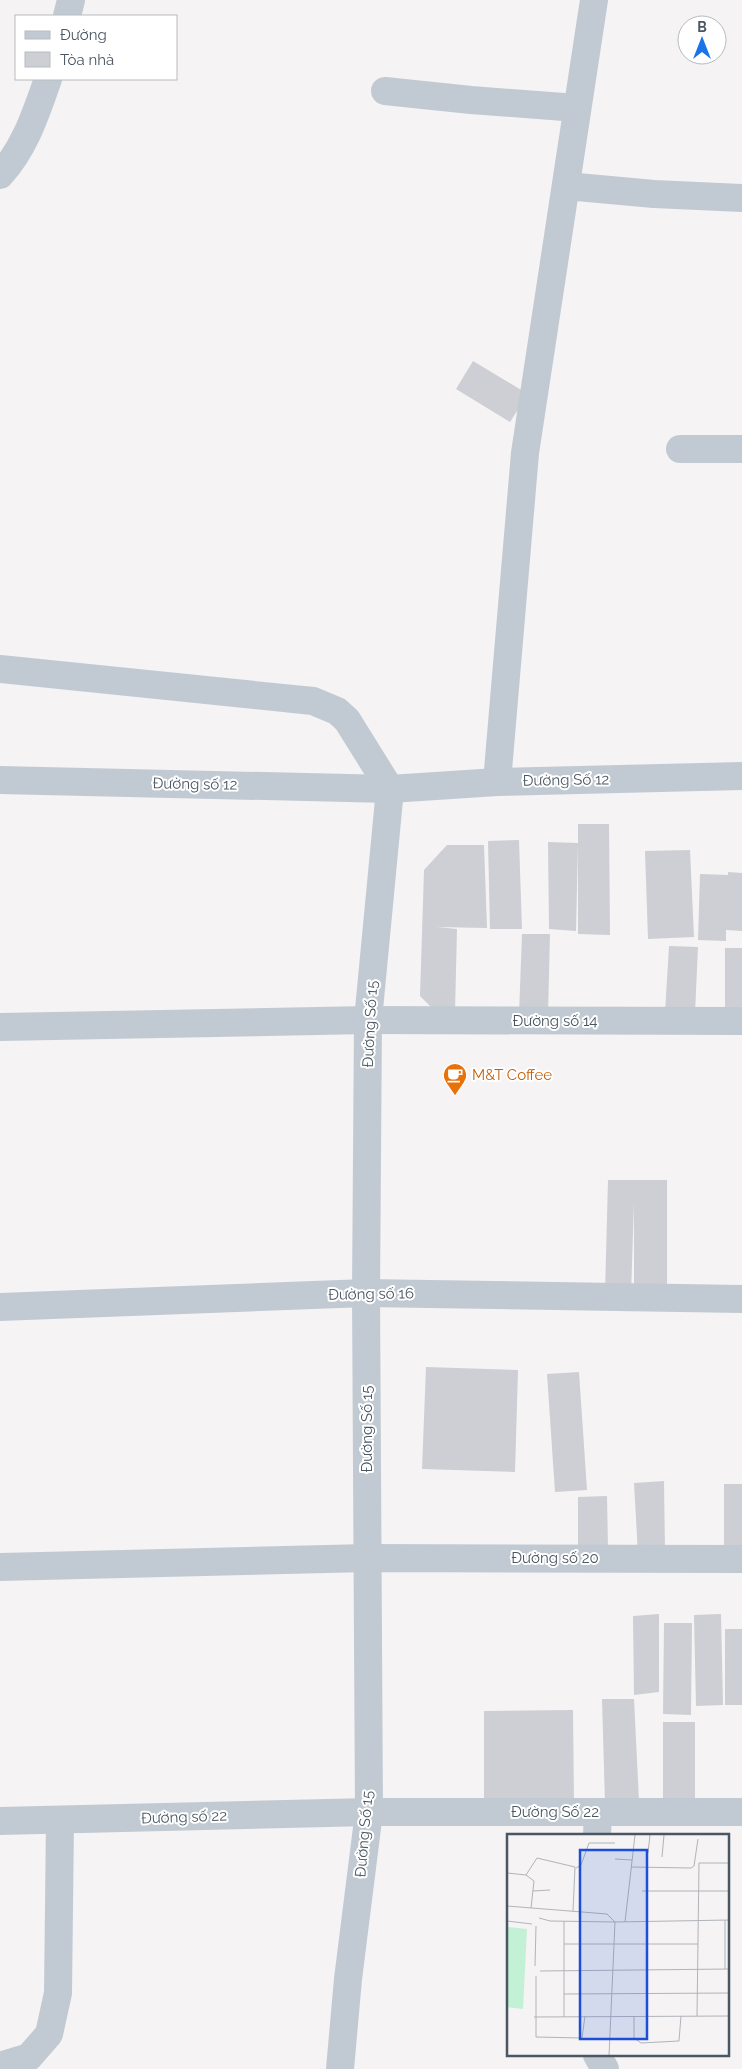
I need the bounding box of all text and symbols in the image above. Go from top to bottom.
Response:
legend [15,15,178,80]
north arrow [677,15,727,65]
text: B [697,19,707,35]
text: Đường [60,26,107,44]
text: Tòa nhà [60,51,114,69]
street label: Đường Số 12 [523,770,610,790]
street label: Đường số 12 [152,774,238,794]
street label: Đường Số 15 [359,980,381,1068]
street label: Đường số 14 [512,1012,598,1030]
cafe icon: M&T Coffee [442,1062,468,1096]
place label: M&T Coffee [472,1066,552,1084]
street label: Đường số 16 [328,1284,414,1304]
street label: Đường Số 15 [358,1386,376,1472]
street label: Đường số 20 [511,1549,599,1567]
street label: Đường Số 15 [351,1790,377,1878]
street label: Đường Số 22 [511,1803,599,1821]
street label: Đường số 22 [141,1806,228,1827]
inset map [507,1834,730,2056]

